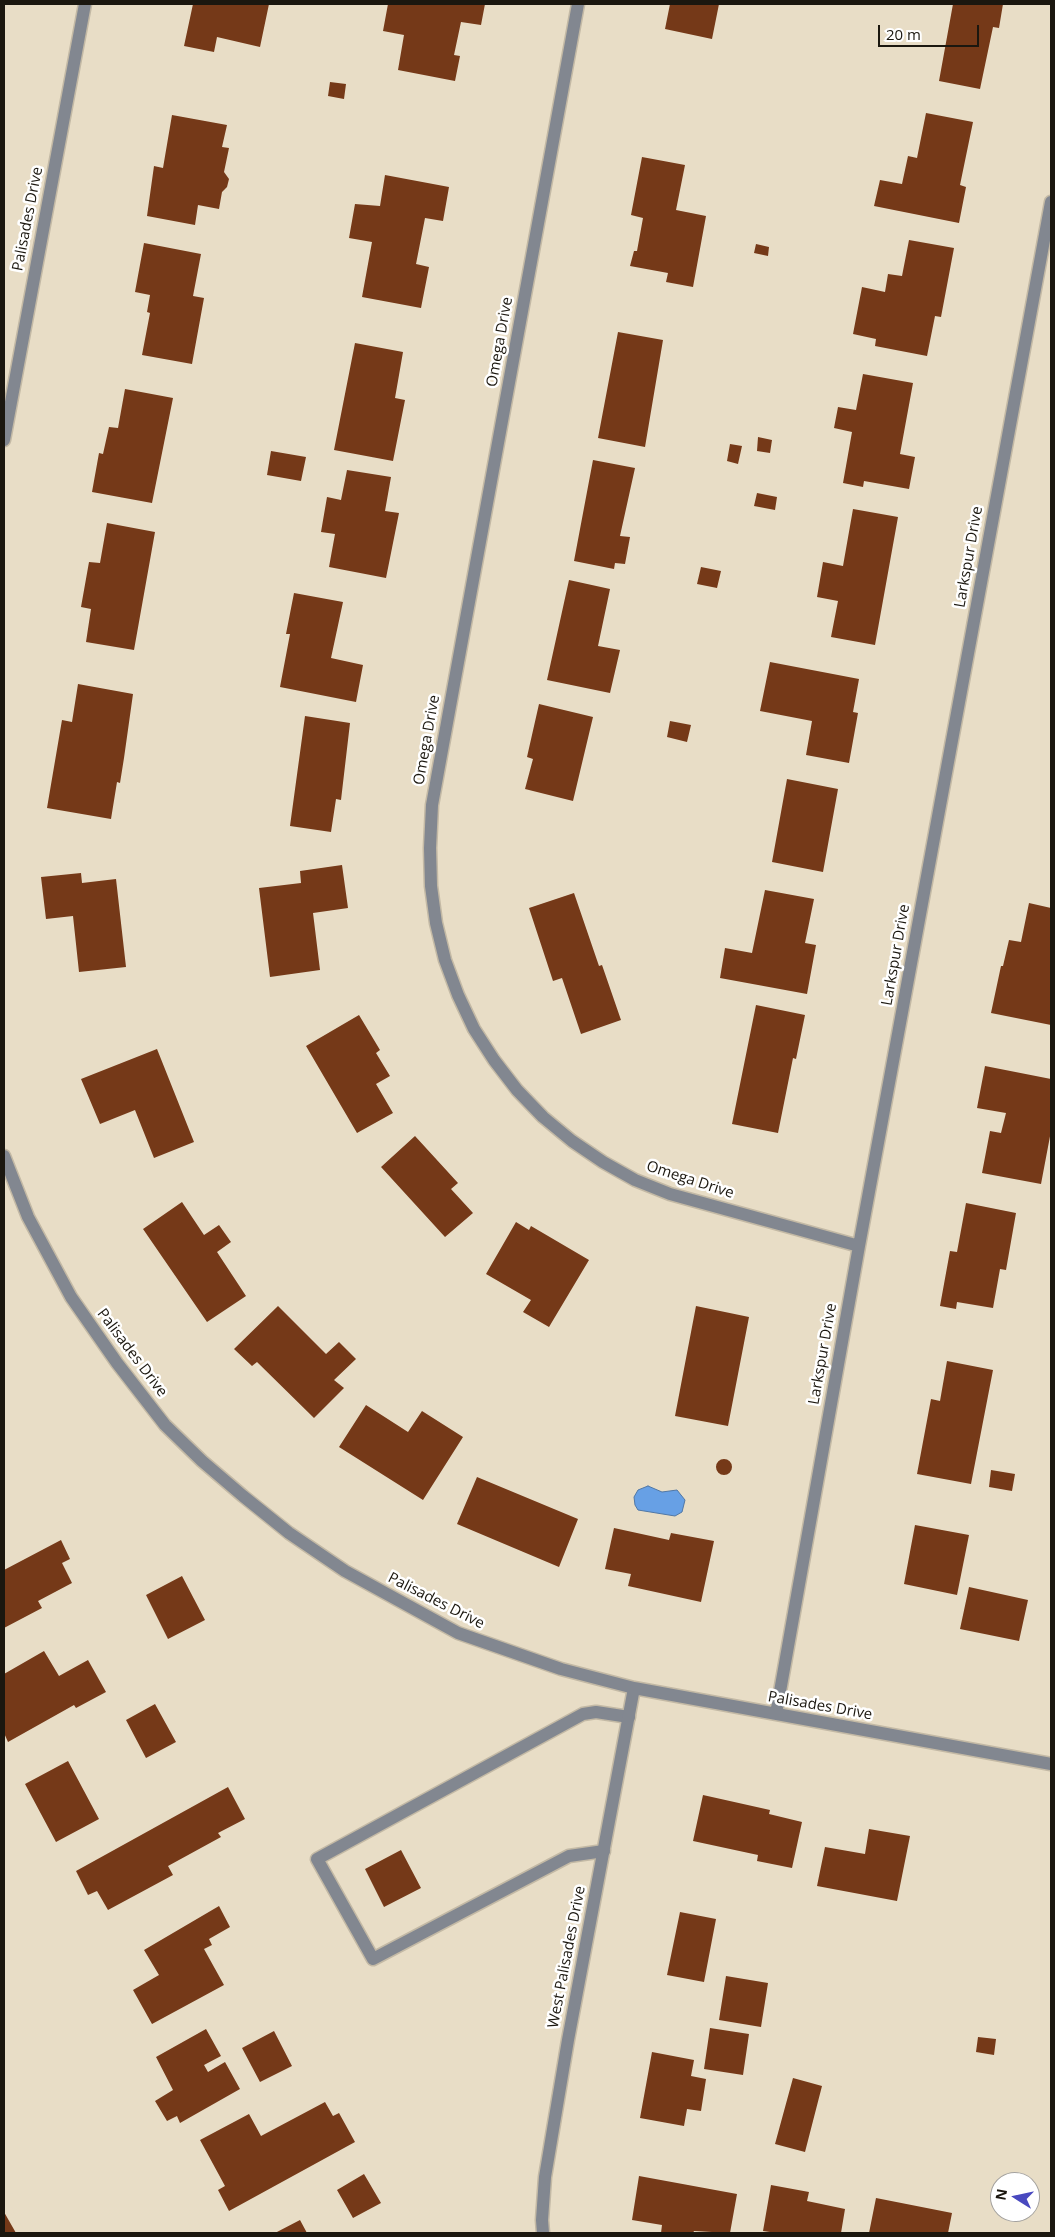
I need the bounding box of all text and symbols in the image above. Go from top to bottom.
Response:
scale bar [880,15,981,47]
text: 20 m [886,24,921,44]
street label: Palisades Drive [9,165,47,273]
street label: Omega Drive [483,296,517,388]
street label: Larkspur Drive [951,505,987,609]
street label: Omega Drive [410,694,444,786]
street label: Larkspur Drive [878,903,914,1007]
street label: Omega Drive [644,1157,736,1203]
street label: Larkspur Drive [805,1302,841,1406]
street label: Palisades Drive [93,1305,171,1401]
street label: Palisades Drive [385,1569,487,1633]
street label: Palisades Drive [766,1688,874,1724]
street label: West Palisades Drive [544,1884,590,2030]
north arrow [990,2172,1040,2222]
text: N [990,2187,1011,2202]

